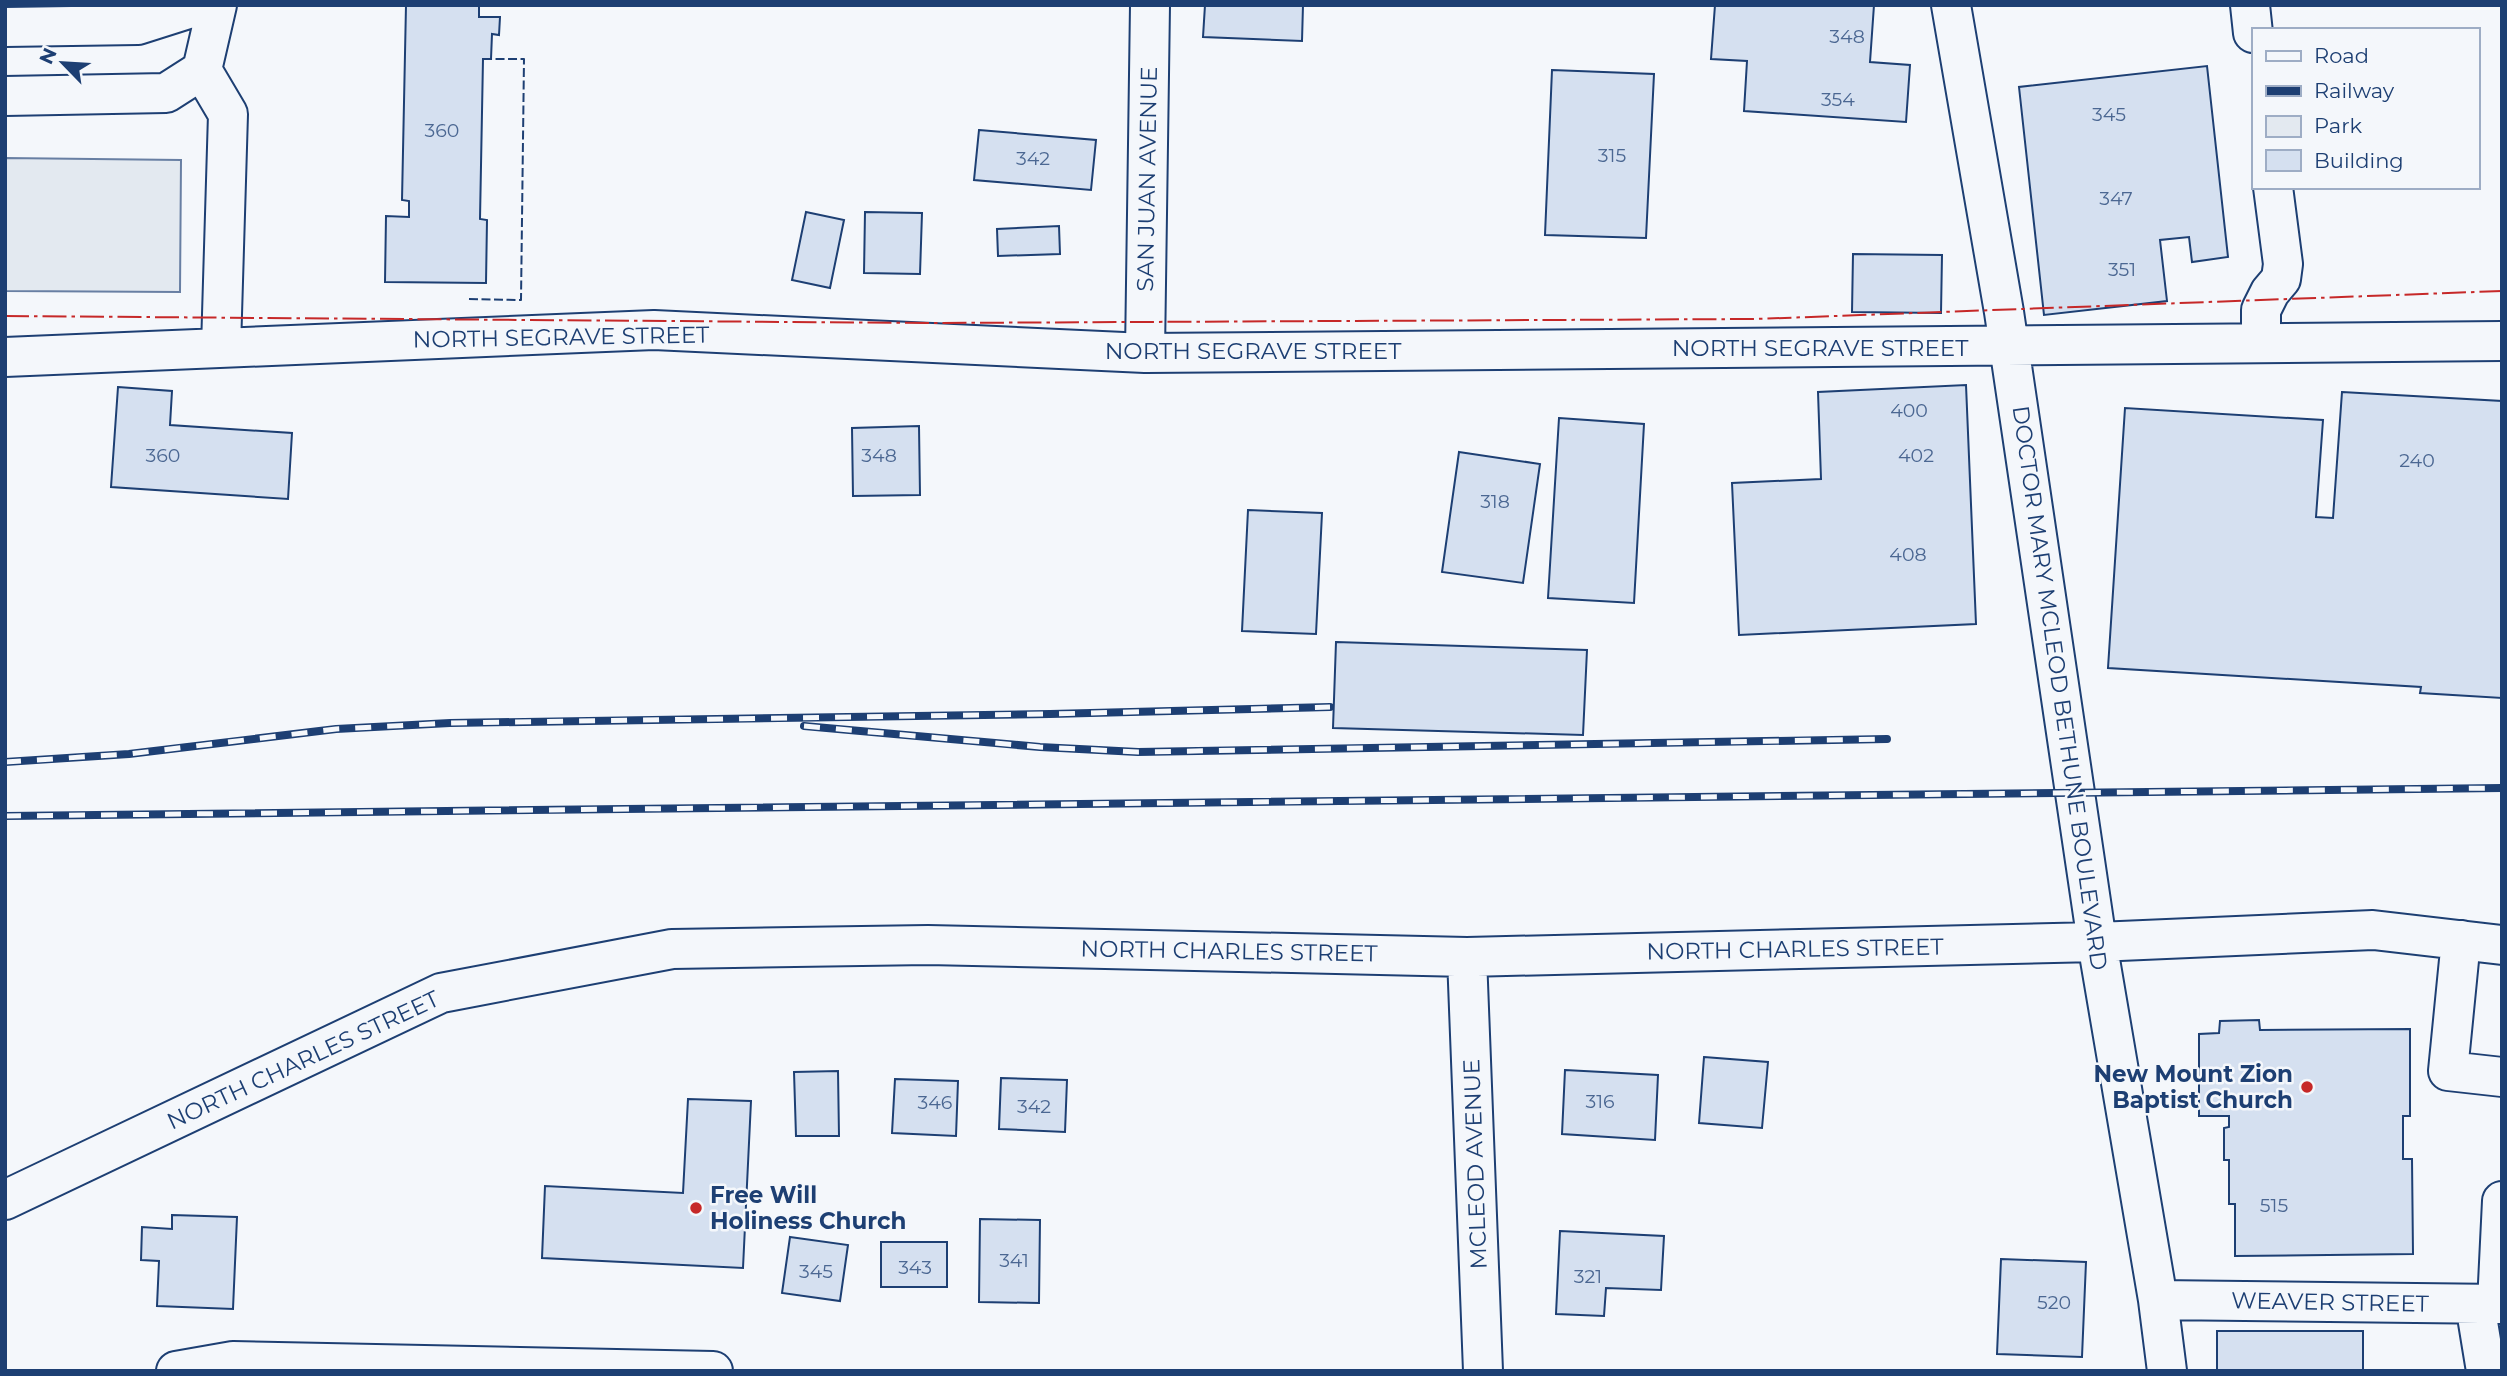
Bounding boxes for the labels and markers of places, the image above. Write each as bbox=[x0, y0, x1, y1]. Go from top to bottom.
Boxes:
place label: New Mount Zion Baptist Church bbox=[2094, 1060, 2293, 1114]
marker: New Mount Zion Baptist Church bbox=[2299, 1079, 2315, 1095]
place label: Free Will Holiness Church bbox=[710, 1181, 906, 1235]
marker: Free Will Holiness Church bbox=[688, 1200, 704, 1216]

